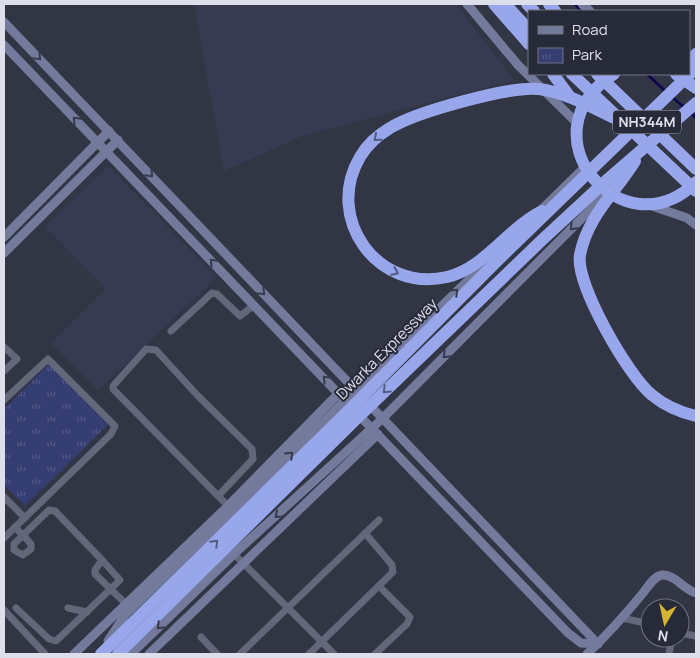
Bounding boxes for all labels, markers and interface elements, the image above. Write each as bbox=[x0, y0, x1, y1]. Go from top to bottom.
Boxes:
legend bbox=[528, 10, 690, 75]
text: Road bbox=[572, 19, 608, 40]
text: Park bbox=[572, 44, 602, 65]
one-way arrow bbox=[32, 51, 41, 60]
road number: NH344M bbox=[613, 110, 681, 134]
one-way arrow bbox=[73, 117, 82, 126]
one-way arrow bbox=[374, 132, 383, 141]
one-way arrow bbox=[144, 169, 153, 178]
one-way arrow bbox=[570, 221, 579, 230]
one-way arrow bbox=[210, 259, 219, 268]
one-way arrow bbox=[390, 266, 399, 277]
one-way arrow bbox=[256, 286, 265, 295]
one-way arrow bbox=[450, 289, 459, 298]
street label: Dwarka Expressway bbox=[331, 293, 442, 404]
one-way arrow bbox=[443, 349, 452, 358]
one-way arrow bbox=[323, 376, 332, 385]
one-way arrow bbox=[382, 384, 391, 393]
one-way arrow bbox=[284, 452, 293, 461]
one-way arrow bbox=[275, 509, 284, 518]
one-way arrow bbox=[209, 540, 218, 549]
north arrow bbox=[640, 598, 690, 648]
one-way arrow bbox=[157, 621, 166, 630]
text: N bbox=[656, 626, 669, 647]

